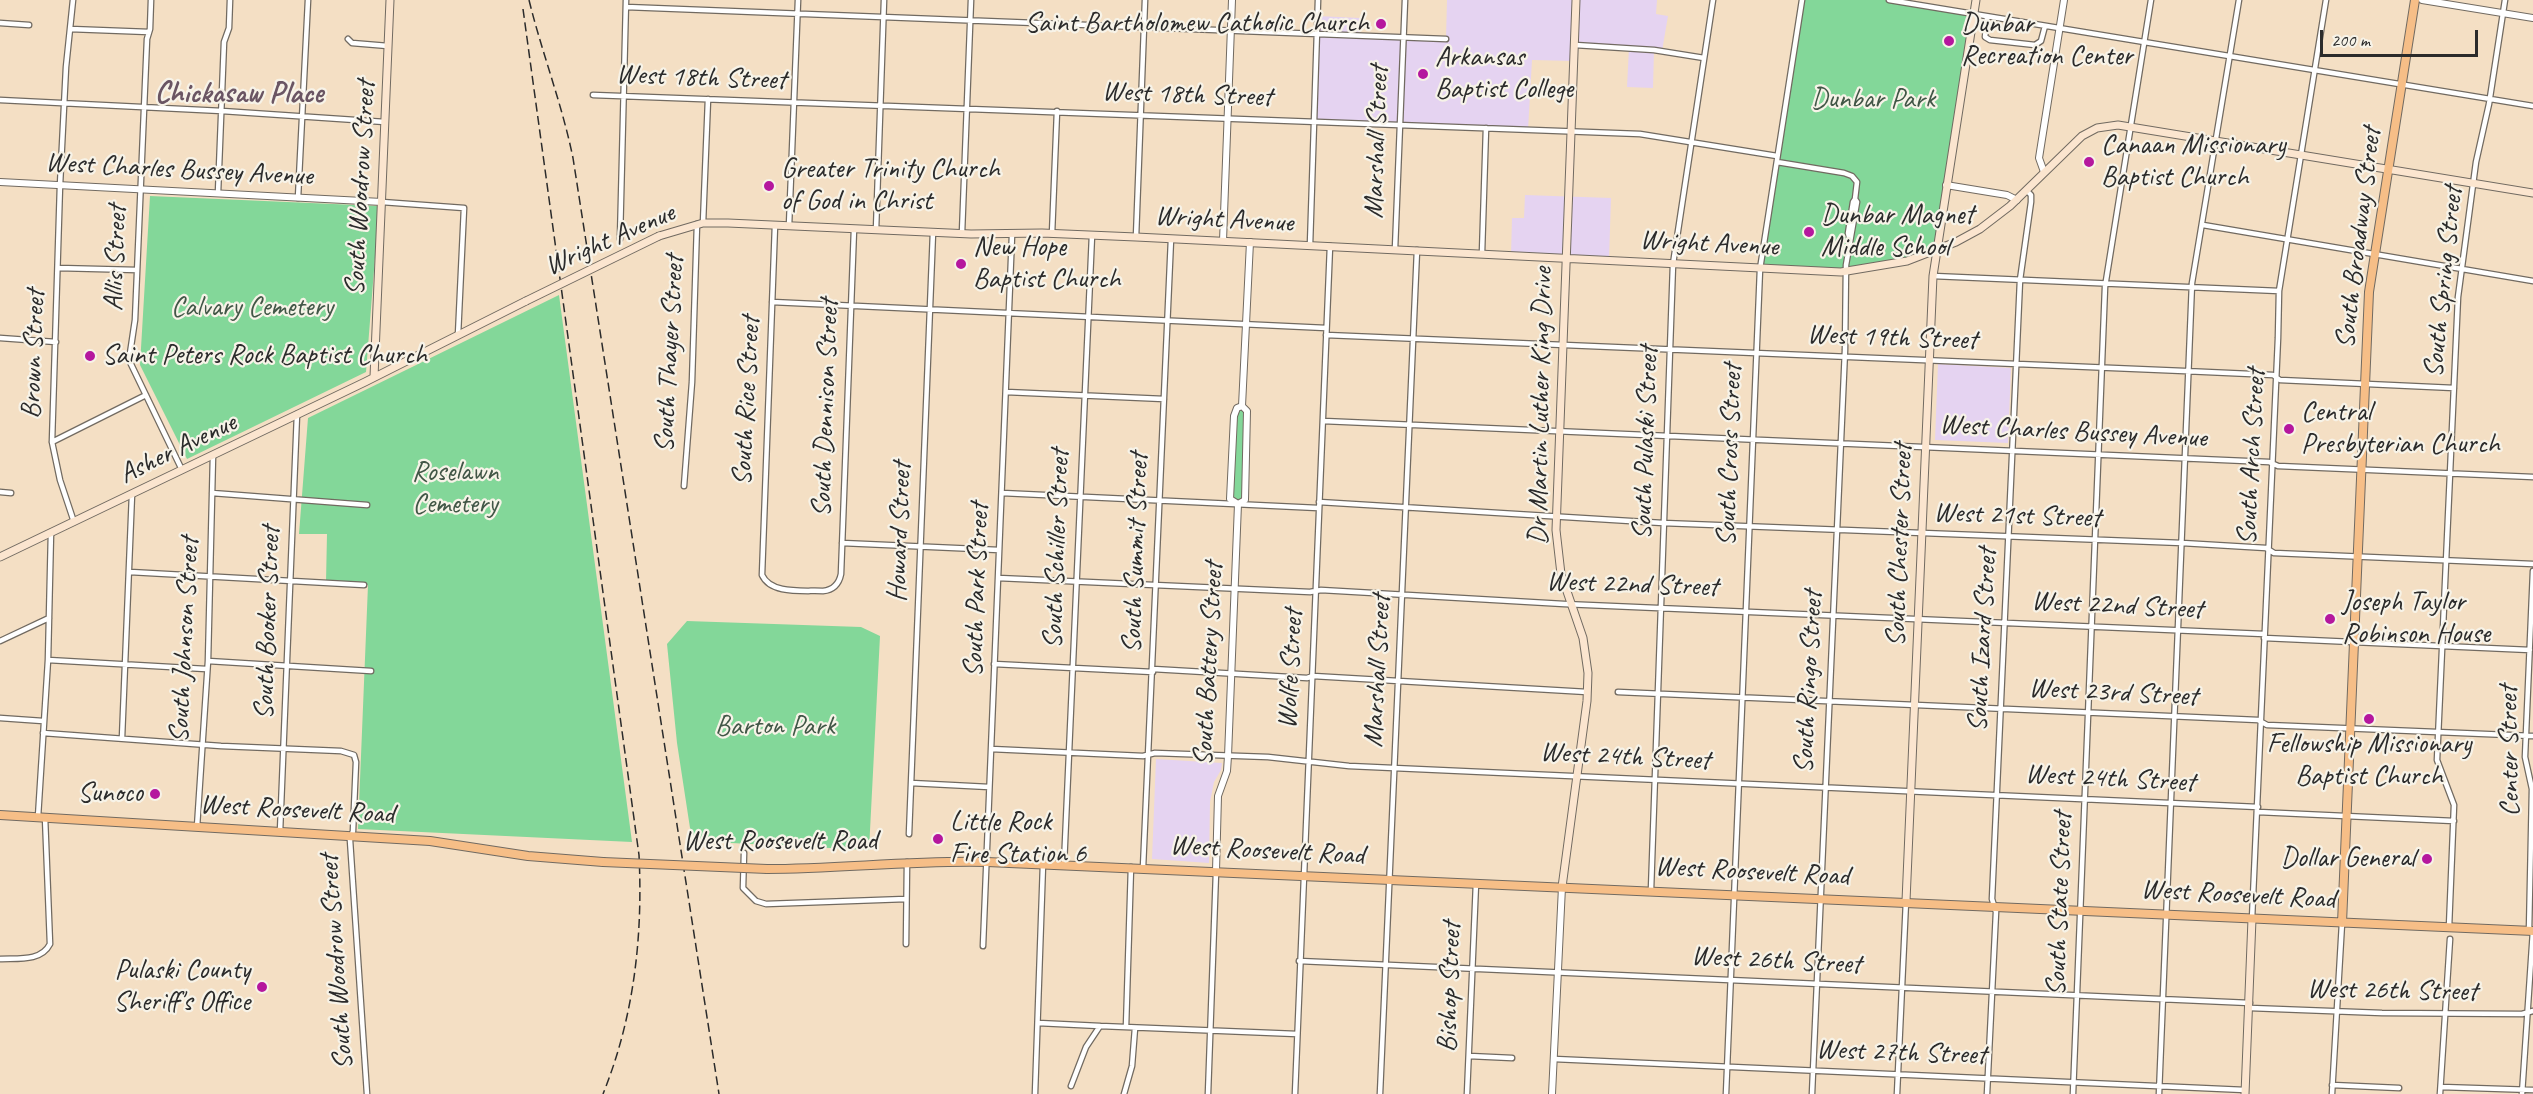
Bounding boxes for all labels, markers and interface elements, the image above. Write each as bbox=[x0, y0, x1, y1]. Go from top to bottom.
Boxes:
place label: Saint Bartholomew Catholic Church bbox=[1025, 7, 1369, 41]
place label: Dunbar Recreation Center bbox=[1961, 8, 2133, 74]
marker: Saint Bartholomew Catholic Church bbox=[1374, 17, 1388, 31]
scale bar bbox=[2323, 18, 2480, 56]
text: 200 m bbox=[2331, 29, 2370, 51]
marker: Dunbar Recreation Center bbox=[1942, 34, 1956, 48]
place label: Arkansas Baptist College bbox=[1435, 41, 1573, 107]
street label: West 18th Street bbox=[615, 58, 787, 98]
street label: Marshall Street bbox=[1358, 65, 1396, 219]
marker: Arkansas Baptist College bbox=[1416, 67, 1430, 81]
street label: West 18th Street bbox=[1101, 75, 1273, 115]
district label: Chickasaw Place bbox=[155, 76, 323, 112]
street label: South Woodrow Street bbox=[339, 80, 383, 296]
park label: Dunbar Park bbox=[1811, 83, 1935, 117]
street label: South Broadway Street bbox=[2329, 126, 2389, 350]
place label: Canaan Missionary Baptist Church bbox=[2101, 129, 2285, 195]
street label: West Charles Bussey Avenue bbox=[45, 146, 313, 194]
place label: Greater Trinity Church of God in Christ bbox=[781, 153, 1000, 219]
marker: Canaan Missionary Baptist Church bbox=[2082, 155, 2096, 169]
marker: Greater Trinity Church of God in Christ bbox=[762, 179, 776, 193]
street label: South Spring Street bbox=[2417, 185, 2471, 379]
street label: Wright Avenue bbox=[540, 196, 680, 284]
place label: Dunbar Magnet Middle School bbox=[1821, 199, 1974, 265]
street label: Wright Avenue bbox=[1154, 200, 1294, 240]
street label: Allis Street bbox=[97, 204, 135, 312]
street label: Wright Avenue bbox=[1639, 224, 1779, 264]
marker: Dunbar Magnet Middle School bbox=[1802, 225, 1816, 239]
place label: New Hope Baptist Church bbox=[973, 231, 1121, 297]
street label: South Thayer Street bbox=[648, 255, 692, 453]
marker: New Hope Baptist Church bbox=[954, 257, 968, 271]
street label: Dr Martin Luther King Drive bbox=[1522, 267, 1560, 545]
street label: Brown Street bbox=[15, 289, 53, 419]
park label: Calvary Cemetery bbox=[171, 291, 333, 325]
street label: South Dennison Street bbox=[805, 298, 847, 518]
street label: South Rice Street bbox=[726, 316, 768, 486]
street label: West 19th Street bbox=[1806, 318, 1978, 358]
place label: Saint Peters Rock Baptist Church bbox=[102, 339, 427, 373]
street label: South Pulaski Street bbox=[1626, 346, 1666, 540]
marker: Saint Peters Rock Baptist Church bbox=[83, 349, 97, 363]
street label: South Cross Street bbox=[1710, 363, 1750, 547]
street label: South Arch Street bbox=[2231, 368, 2273, 546]
place label: Central Presbyterian Church bbox=[2301, 396, 2500, 462]
street label: Asher Avenue bbox=[114, 406, 242, 492]
street label: West Charles Bussey Avenue bbox=[1939, 408, 2207, 456]
marker: Central Presbyterian Church bbox=[2282, 422, 2296, 436]
street label: South Chester Street bbox=[1880, 443, 1920, 647]
street label: South Schiller Street bbox=[1037, 449, 1077, 649]
street label: South Summit Street bbox=[1116, 452, 1156, 654]
park label: Roselawn Cemetery bbox=[412, 456, 498, 522]
street label: Howard Street bbox=[881, 461, 919, 603]
street label: West 21st Street bbox=[1933, 496, 2101, 536]
street label: South Park Street bbox=[957, 502, 997, 678]
street label: South Booker Street bbox=[248, 526, 288, 720]
street label: South Johnson Street bbox=[163, 536, 207, 744]
street label: South Izard Street bbox=[1961, 547, 2005, 733]
street label: South Battery Street bbox=[1187, 561, 1231, 767]
street label: West 22nd Street bbox=[1546, 565, 1718, 605]
street label: West 22nd Street bbox=[2030, 585, 2204, 627]
place label: Joseph Taylor Robinson House bbox=[2342, 586, 2490, 652]
street label: South Ringo Street bbox=[1787, 590, 1831, 774]
street label: Marshall Street bbox=[1357, 594, 1399, 748]
street label: Wolfe Street bbox=[1271, 608, 1311, 730]
marker: Joseph Taylor Robinson House bbox=[2323, 612, 2337, 626]
street label: West 23rd Street bbox=[2028, 672, 2198, 714]
street label: Center Street bbox=[2492, 685, 2528, 817]
park label: Barton Park bbox=[715, 710, 835, 744]
marker: Fellowship Missionary Baptist Church bbox=[2362, 712, 2376, 726]
place label: Fellowship Missionary Baptist Church bbox=[2267, 728, 2471, 794]
street label: West 24th Street bbox=[1539, 736, 1711, 778]
street label: West 24th Street bbox=[2024, 758, 2196, 800]
place label: Sunoco bbox=[77, 777, 143, 811]
marker: Sunoco bbox=[148, 787, 162, 801]
street label: West Roosevelt Road bbox=[199, 788, 395, 832]
place label: Little Rock Fire Station 6 bbox=[950, 806, 1086, 872]
street label: South State Street bbox=[2040, 811, 2080, 997]
street label: West Roosevelt Road bbox=[683, 825, 877, 859]
street label: West Roosevelt Road bbox=[1169, 829, 1365, 873]
marker: Little Rock Fire Station 6 bbox=[931, 832, 945, 846]
place label: Dollar General bbox=[2280, 842, 2415, 876]
street label: West Roosevelt Road bbox=[1654, 850, 1850, 894]
marker: Dollar General bbox=[2420, 852, 2434, 866]
street label: South Woodrow Street bbox=[313, 853, 361, 1071]
street label: West Roosevelt Road bbox=[2140, 873, 2336, 917]
street label: Bishop Street bbox=[1431, 921, 1469, 1053]
street label: West 26th Street bbox=[1690, 940, 1862, 982]
place label: Pulaski County Sheriff's Office bbox=[114, 954, 250, 1020]
street label: West 26th Street bbox=[2307, 973, 2477, 1009]
marker: Pulaski County Sheriff's Office bbox=[255, 980, 269, 994]
street label: West 27th Street bbox=[1815, 1033, 1987, 1073]

